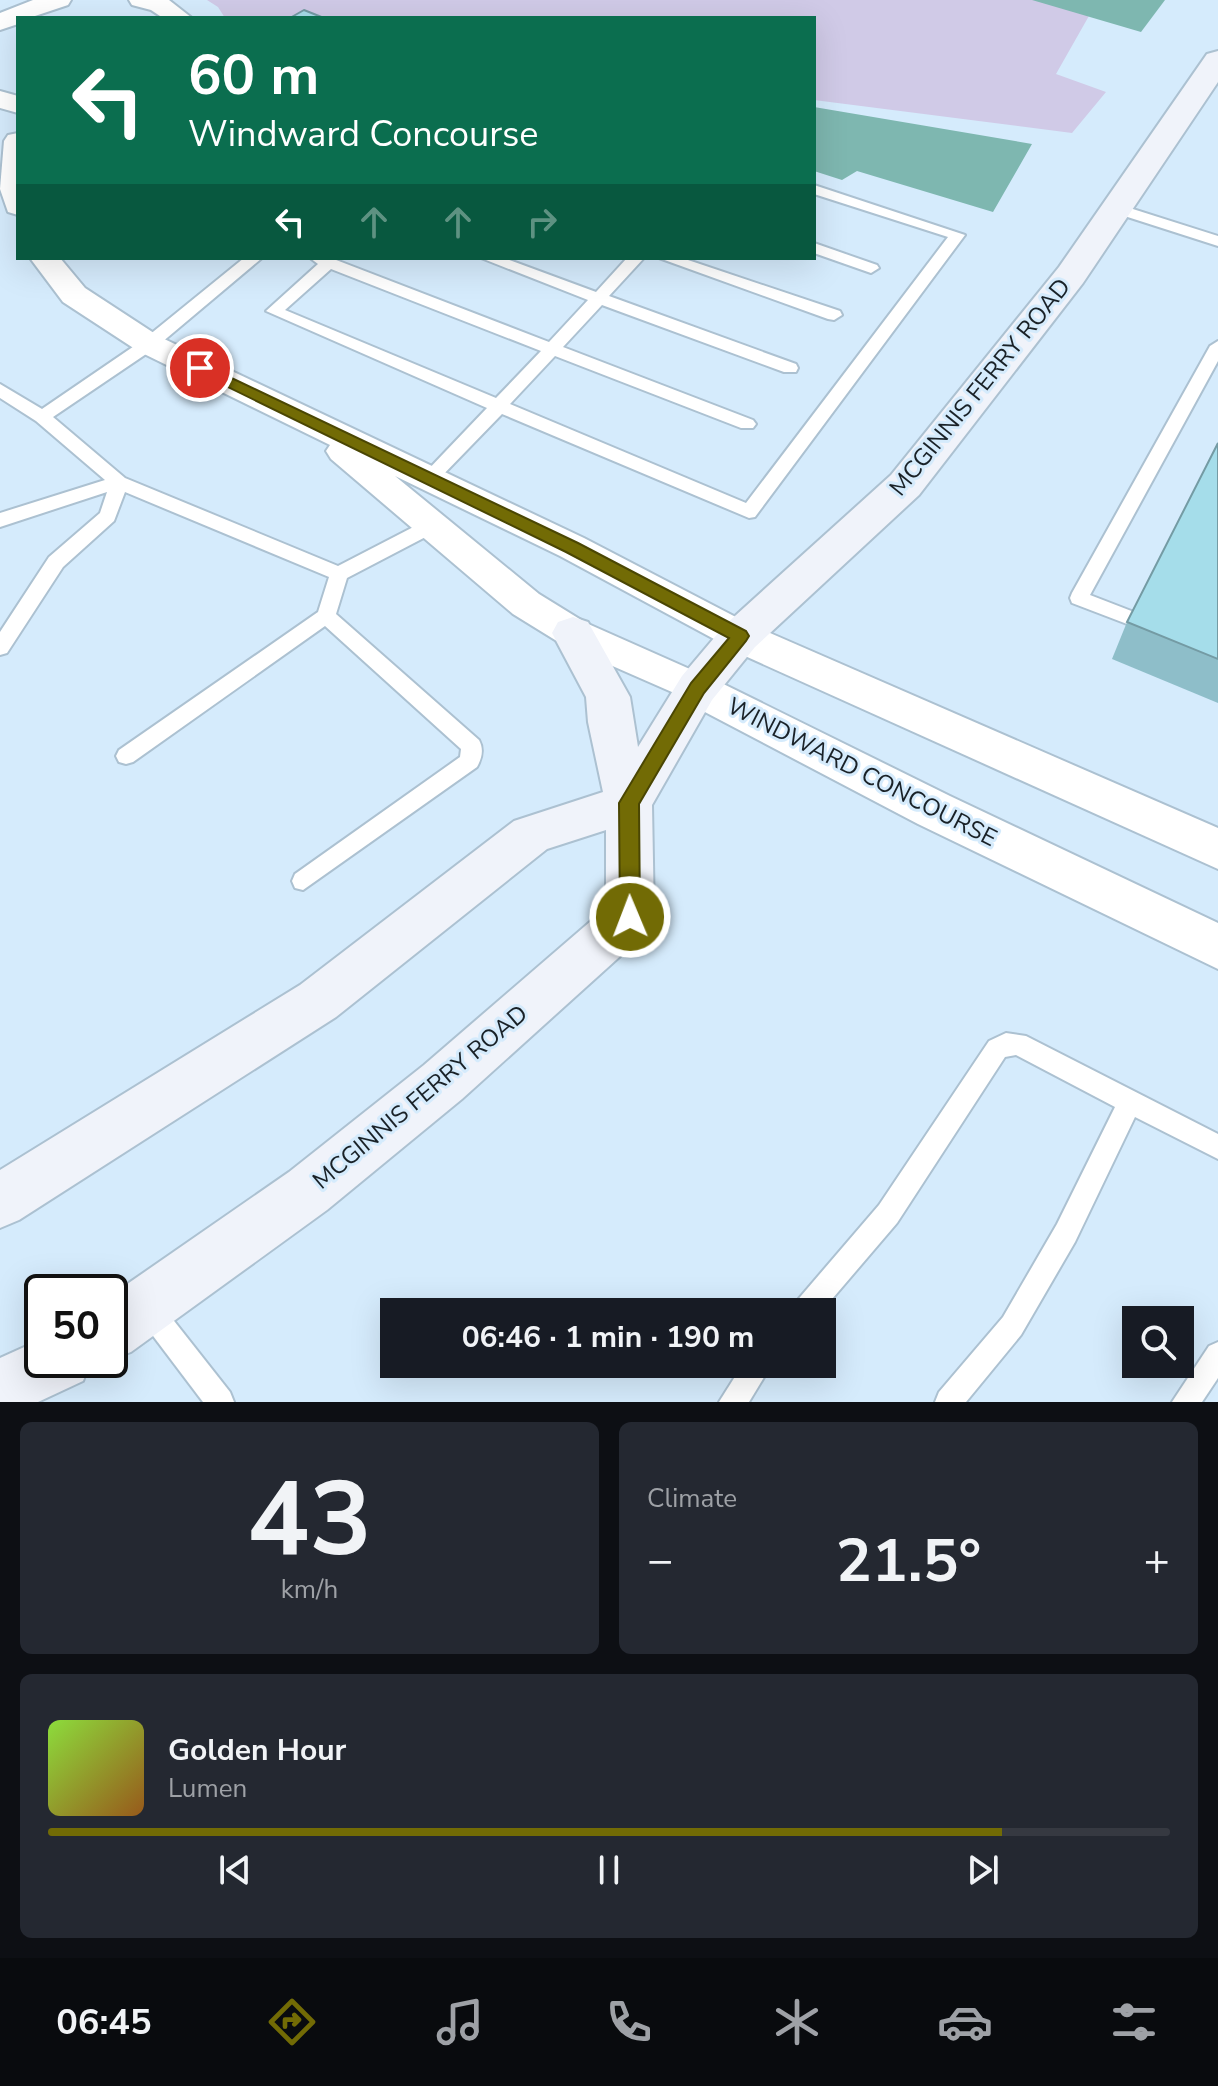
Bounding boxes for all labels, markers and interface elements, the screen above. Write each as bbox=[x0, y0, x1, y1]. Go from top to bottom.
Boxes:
text: 60 m bbox=[188, 37, 319, 114]
icon: left bbox=[56, 48, 160, 152]
text: Windward Concourse bbox=[188, 110, 538, 159]
icon: left bbox=[268, 200, 312, 244]
icon: ahead bbox=[352, 200, 396, 244]
icon: ahead bbox=[436, 200, 480, 244]
icon: right bbox=[520, 200, 564, 244]
street label: MCGINNIS FERRY ROAD bbox=[882, 272, 1078, 502]
pin bbox=[166, 334, 234, 402]
icon: arrive bbox=[178, 346, 222, 390]
street label: WINDWARD CONCOURSE bbox=[722, 690, 1002, 854]
position arrow bbox=[588, 875, 672, 959]
street label: MCGINNIS FERRY ROAD bbox=[306, 998, 534, 1196]
speed limit sign: 50 bbox=[24, 1274, 128, 1378]
map controls bbox=[1122, 1306, 1194, 1378]
button: search bbox=[1122, 1306, 1194, 1378]
text: 06:46 · 1 min · 190 m bbox=[462, 1317, 754, 1358]
text: 43 bbox=[247, 1449, 372, 1591]
text: Climate bbox=[647, 1481, 737, 1516]
text: 21.5° bbox=[836, 1520, 981, 1602]
text: − bbox=[647, 1531, 673, 1591]
text: + bbox=[1144, 1531, 1170, 1591]
text: km/h bbox=[281, 1572, 338, 1607]
text: Golden Hour bbox=[168, 1730, 346, 1771]
text: Lumen bbox=[168, 1771, 247, 1806]
icon: previous bbox=[213, 1848, 257, 1892]
icon: pause bbox=[587, 1848, 631, 1892]
icon: next bbox=[961, 1848, 1005, 1892]
icon: directions bbox=[264, 1994, 320, 2050]
icon: music bbox=[432, 1994, 488, 2050]
icon: phone bbox=[601, 1994, 657, 2050]
icon: climate bbox=[769, 1994, 825, 2050]
icon: car bbox=[937, 1994, 993, 2050]
icon: filters bbox=[1106, 1994, 1162, 2050]
text: 06:45 bbox=[56, 1998, 152, 2047]

